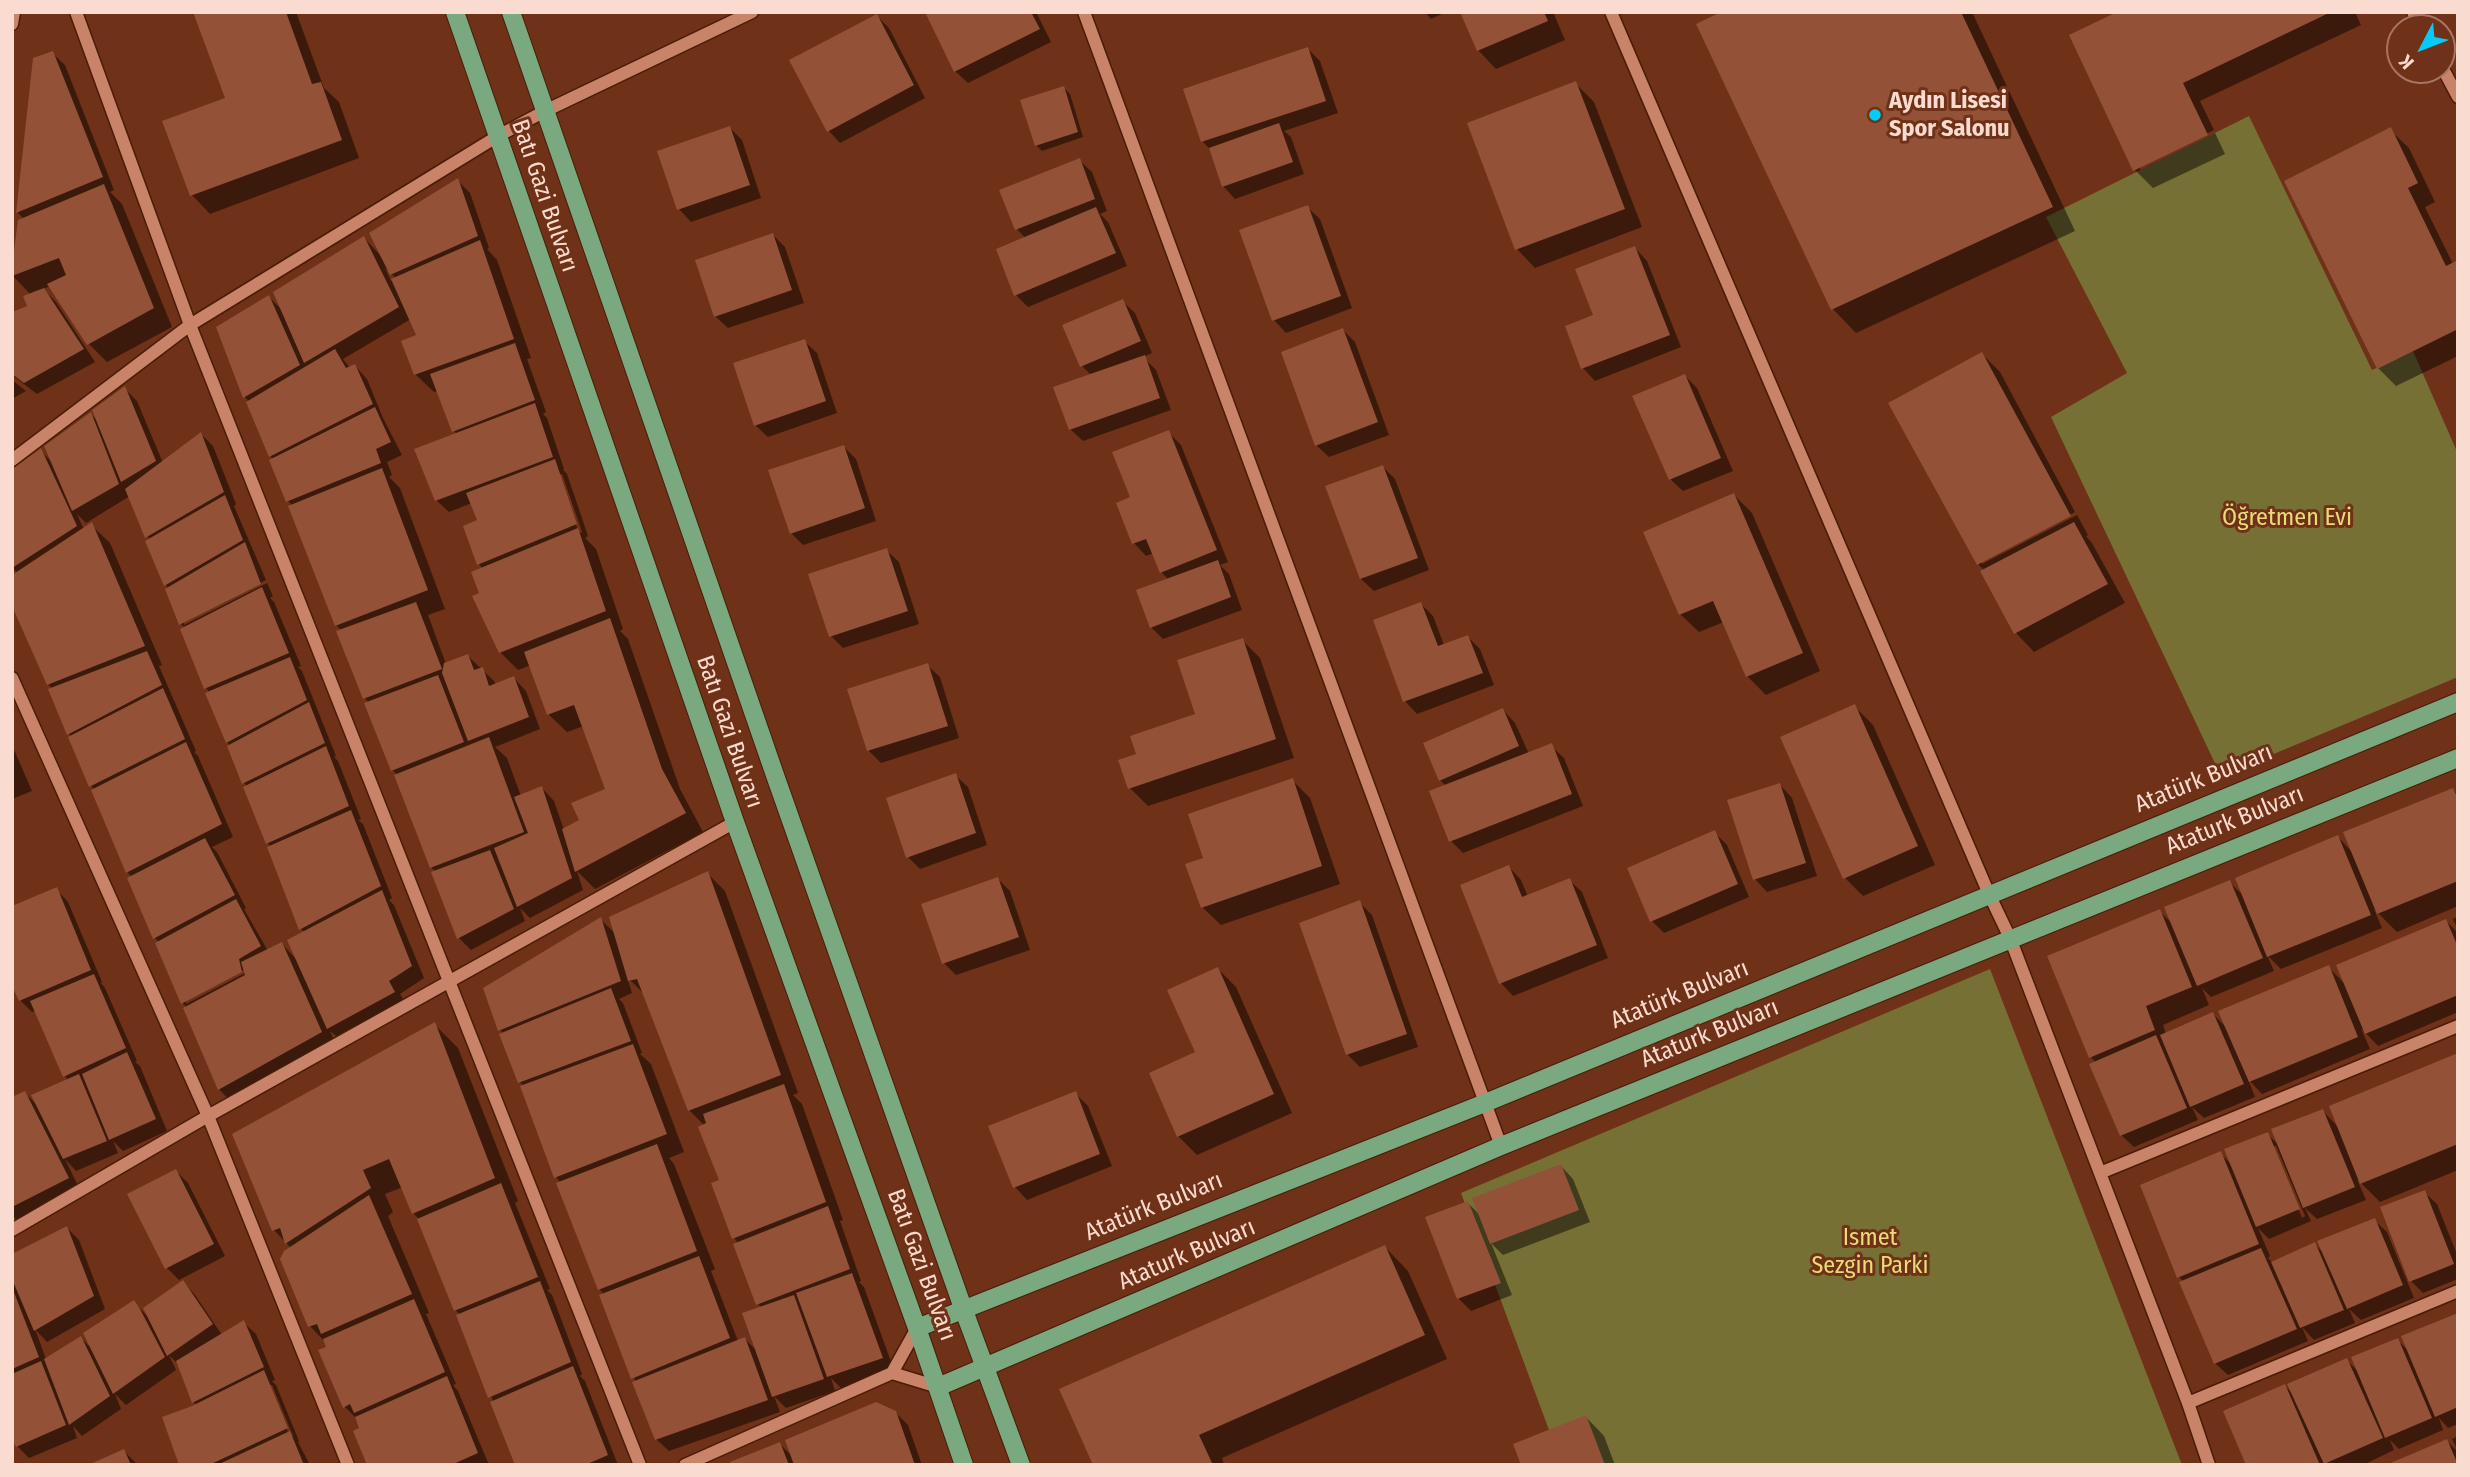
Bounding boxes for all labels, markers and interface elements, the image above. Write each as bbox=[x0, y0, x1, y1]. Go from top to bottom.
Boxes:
north arrow bbox=[2386, 14, 2456, 84]
text: K bbox=[2394, 50, 2419, 74]
place label: Aydın Lisesi Spor Salonu bbox=[1889, 87, 2010, 143]
marker: Aydın Lisesi Spor Salonu bbox=[1867, 107, 1883, 123]
street label: Batı Gazi Bulvarı bbox=[504, 116, 584, 276]
park label: Öğretmen Evi bbox=[2222, 504, 2352, 532]
street label: Batı Gazi Bulvarı bbox=[689, 652, 769, 812]
street label: Atatürk Bulvarı bbox=[2131, 738, 2277, 820]
street label: Ataturk Bulvarı bbox=[2162, 780, 2308, 862]
street label: Atatürk Bulvarı bbox=[1607, 954, 1753, 1036]
street label: Ataturk Bulvarı bbox=[1637, 993, 1783, 1075]
street label: Atatürk Bulvarı bbox=[1081, 1166, 1227, 1248]
street label: Batı Gazi Bulvarı bbox=[880, 1185, 962, 1345]
street label: Ataturk Bulvarı bbox=[1114, 1213, 1260, 1297]
park label: Ismet Sezgin Parki bbox=[1811, 1224, 1929, 1280]

